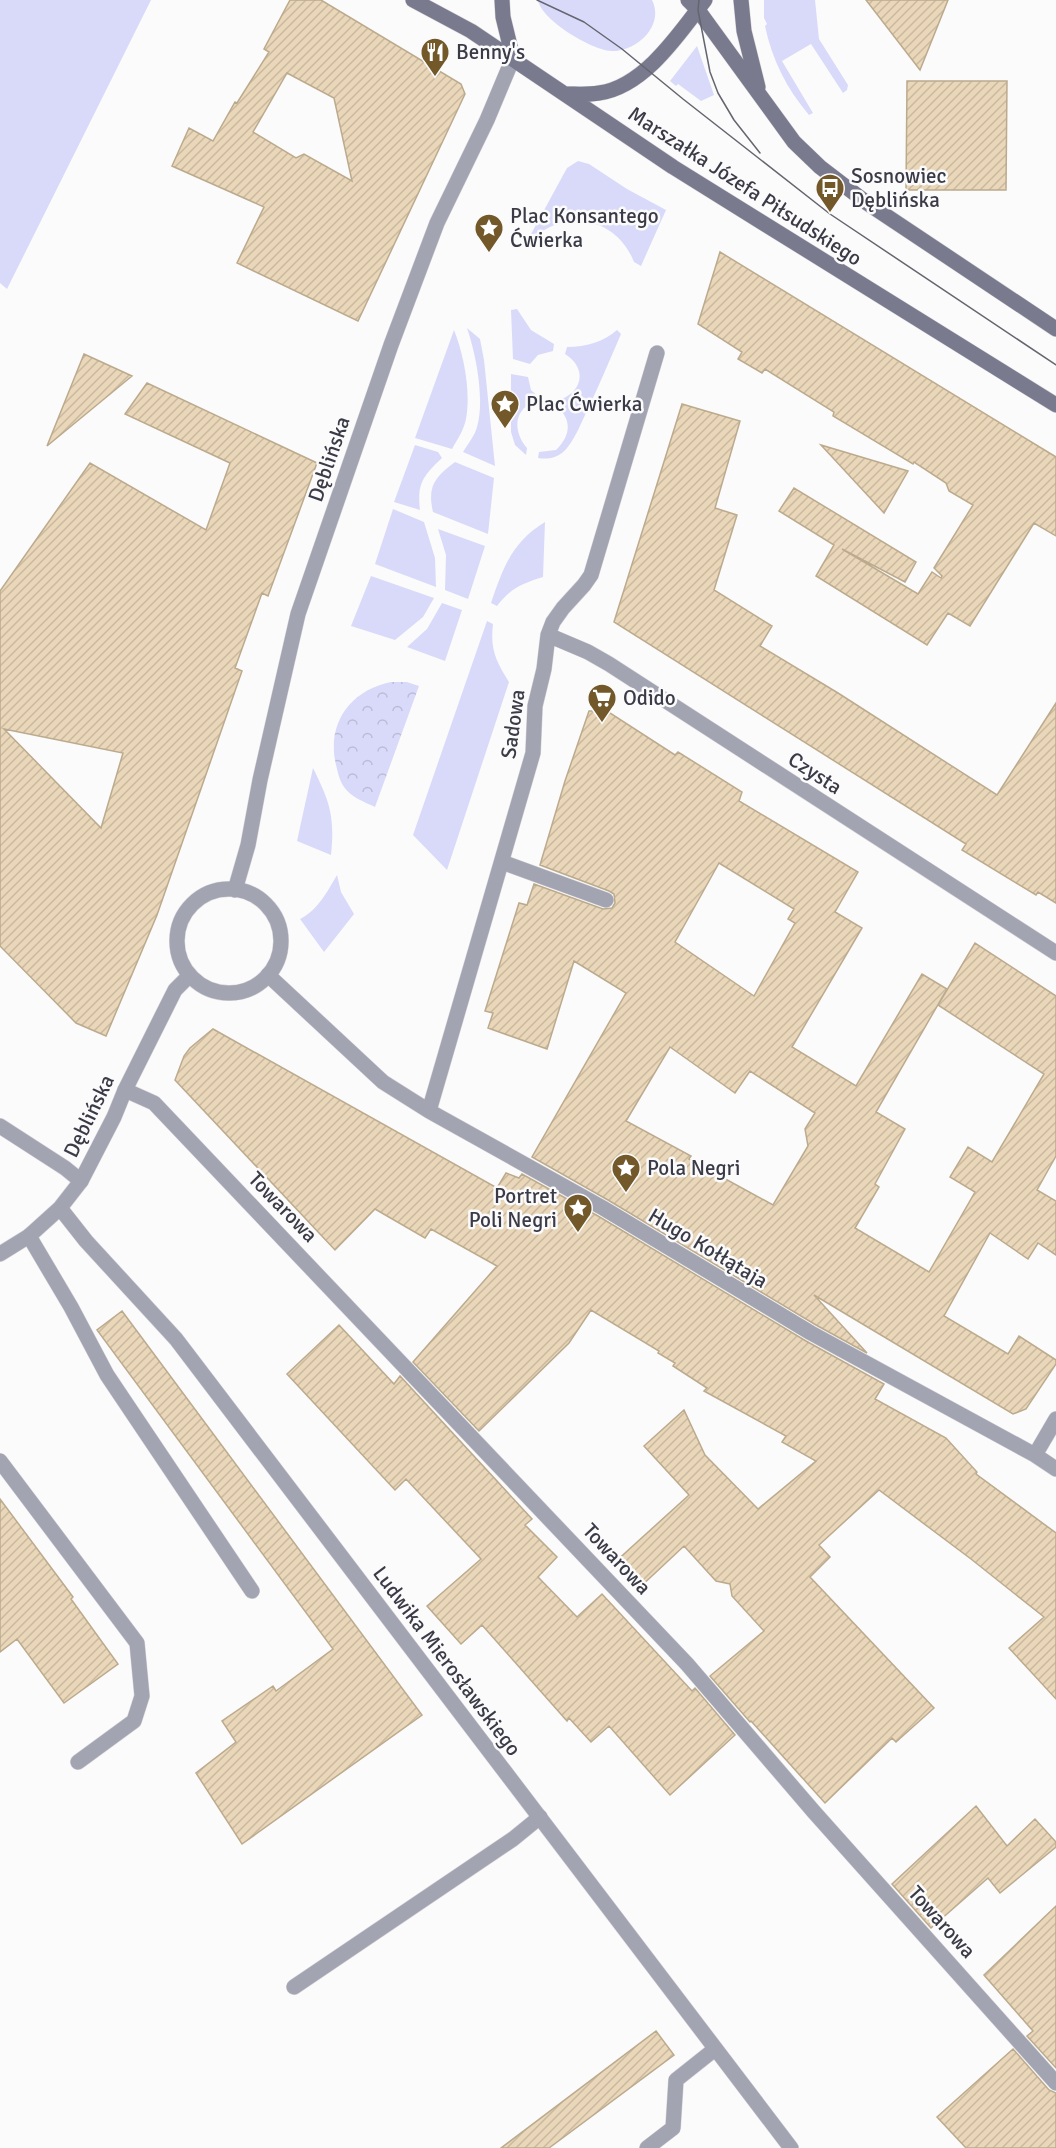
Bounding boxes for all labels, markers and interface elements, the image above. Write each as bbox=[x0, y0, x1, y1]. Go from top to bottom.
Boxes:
restaurant icon: Benny's bbox=[419, 36, 451, 78]
place label: Benny's bbox=[456, 39, 525, 65]
street label: Marszałka Józefa Piłsudskiego bbox=[623, 101, 867, 271]
place label: Sosnowiec Dęblińska bbox=[851, 163, 947, 213]
bus stop icon: Sosnowiec Dęblińska bbox=[814, 172, 846, 214]
place label: Plac Konsantego Ćwierka bbox=[510, 203, 659, 253]
place icon: Plac Konsantego Ćwierka bbox=[473, 212, 505, 254]
place icon: Plac Ćwierka bbox=[489, 388, 521, 430]
place label: Plac Ćwierka bbox=[526, 391, 642, 417]
street label: Dęblińska bbox=[302, 413, 356, 505]
supermarket icon: Odido bbox=[586, 682, 618, 724]
place label: Odido bbox=[623, 685, 676, 711]
street label: Sadowa bbox=[495, 688, 531, 760]
street label: Czysta bbox=[783, 746, 847, 800]
street label: Dęblińska bbox=[58, 1070, 120, 1162]
place icon: Pola Negri bbox=[610, 1152, 642, 1194]
place label: Pola Negri bbox=[647, 1155, 740, 1181]
street label: Towarowa bbox=[243, 1166, 323, 1248]
place label: Portret Poli Negri bbox=[469, 1183, 557, 1233]
place icon: Portret Poli Negri bbox=[562, 1192, 594, 1234]
street label: Hugo Kołłątaja bbox=[644, 1202, 772, 1294]
street label: Towarowa bbox=[577, 1518, 657, 1600]
street label: Ludwika Mierosławskiego bbox=[367, 1561, 527, 1761]
street label: Towarowa bbox=[903, 1880, 981, 1964]

